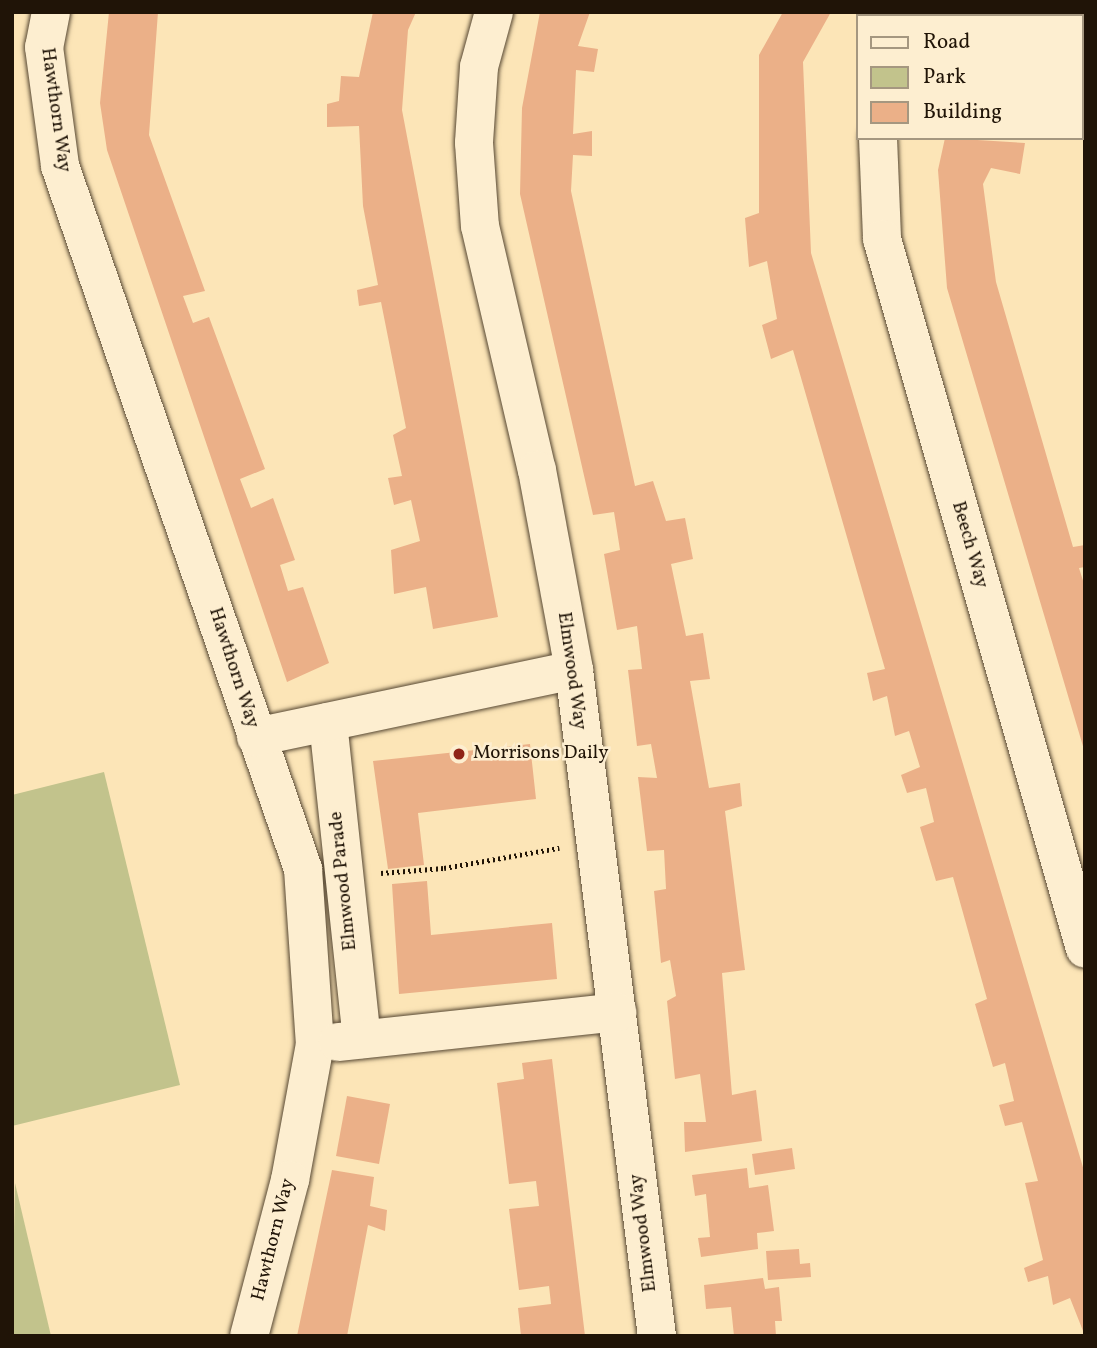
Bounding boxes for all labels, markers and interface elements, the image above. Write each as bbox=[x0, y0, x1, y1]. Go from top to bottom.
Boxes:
legend bbox=[856, 14, 1083, 140]
text: Road bbox=[923, 28, 970, 57]
street label: Hawthorn Way bbox=[35, 46, 75, 174]
text: Park bbox=[923, 63, 966, 92]
text: Building bbox=[923, 98, 1002, 127]
street label: Beech Way bbox=[946, 499, 992, 591]
street label: Hawthorn Way bbox=[203, 605, 263, 731]
street label: Elmwood Way bbox=[551, 610, 591, 732]
place label: Morrisons Daily bbox=[473, 743, 609, 765]
marker: Morrisons Daily bbox=[451, 746, 467, 762]
street label: Elmwood Parade bbox=[325, 810, 363, 952]
street label: Elmwood Way bbox=[625, 1172, 663, 1294]
street label: Hawthorn Way bbox=[248, 1176, 300, 1304]

